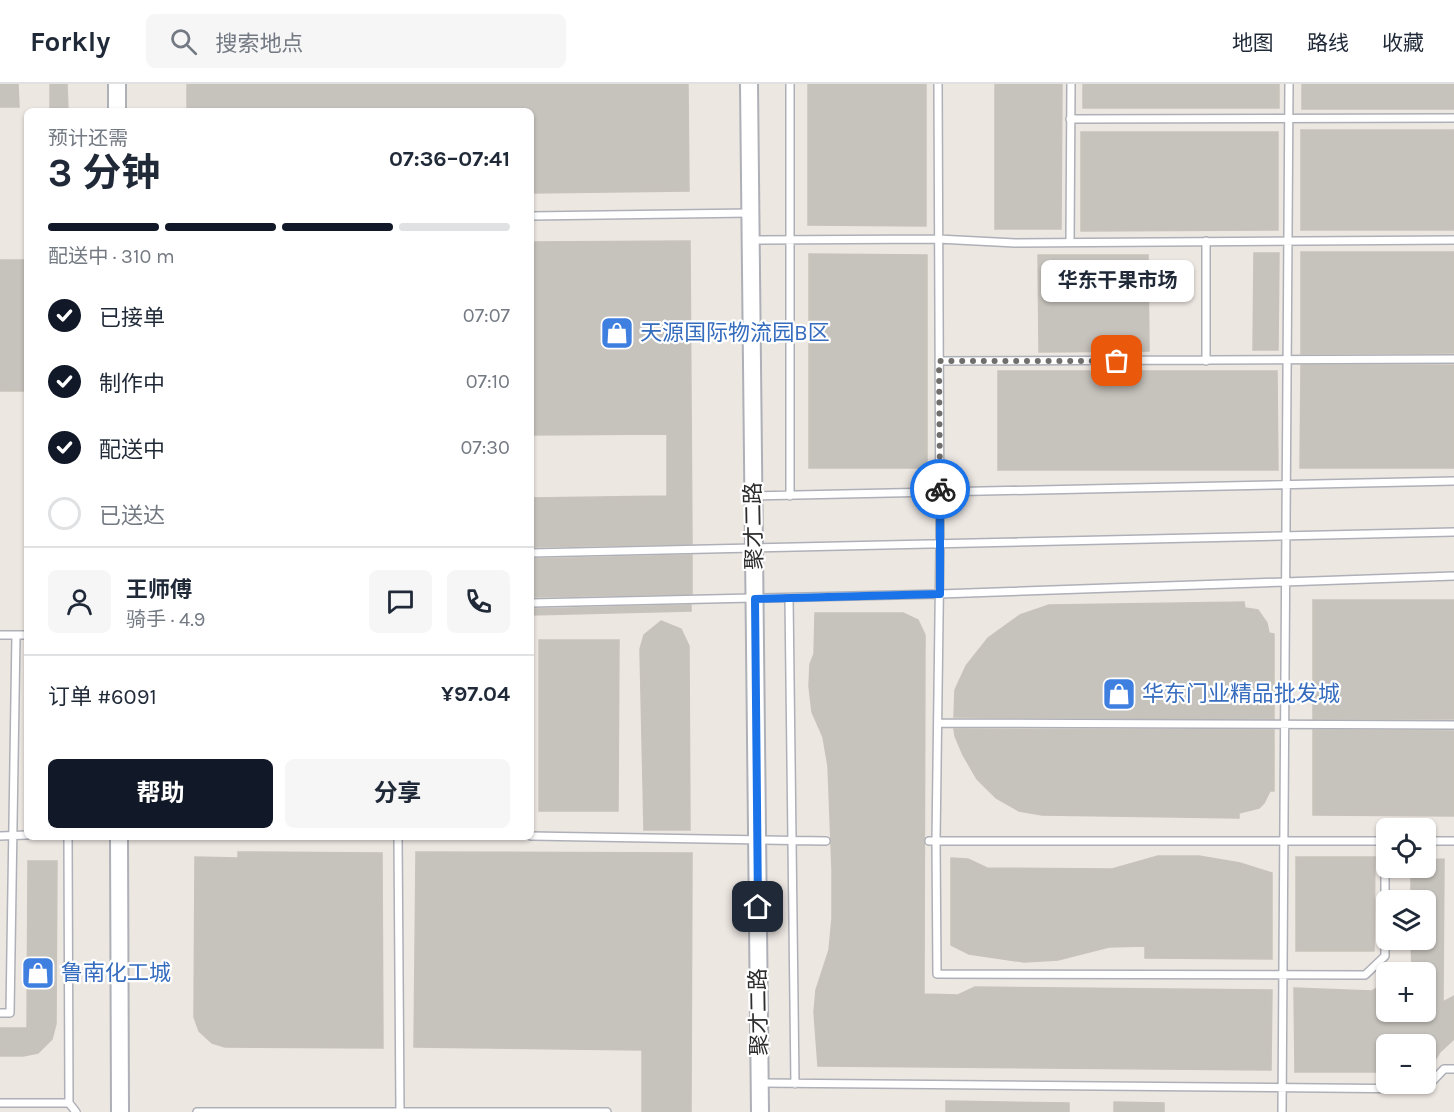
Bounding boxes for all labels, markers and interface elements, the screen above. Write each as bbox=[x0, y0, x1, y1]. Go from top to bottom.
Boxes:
search box bbox=[146, 14, 566, 68]
text: Forkly bbox=[30, 25, 110, 58]
icon: search bbox=[167, 25, 200, 58]
text: 搜索地点 bbox=[215, 31, 303, 57]
text: 地图 bbox=[1232, 31, 1274, 55]
text: 路线 bbox=[1307, 31, 1349, 55]
text: 收藏 bbox=[1382, 31, 1424, 55]
text: 预计还需 bbox=[48, 127, 128, 150]
text: 07:36–07:41 bbox=[389, 146, 510, 172]
text: 3 分钟 bbox=[48, 150, 160, 196]
text: 配送中 · 310 m bbox=[48, 245, 175, 268]
callout: 华东干果市场 bbox=[1040, 259, 1194, 301]
text: 华东干果市场 bbox=[1058, 269, 1178, 292]
icon: check bbox=[48, 299, 81, 332]
text: 07:07 bbox=[463, 304, 510, 327]
text: 已接单 bbox=[99, 305, 165, 331]
shop icon: 天源国际物流园B区 bbox=[599, 315, 635, 351]
place label: 天源国际物流园B区 bbox=[640, 320, 830, 346]
pin bbox=[1091, 335, 1142, 386]
icon: bag bbox=[1100, 344, 1133, 377]
icon: check bbox=[48, 365, 81, 398]
text: 07:10 bbox=[466, 370, 510, 393]
text: 制作中 bbox=[99, 371, 165, 397]
icon: check bbox=[48, 431, 81, 464]
text: 07:30 bbox=[460, 436, 510, 459]
text: 配送中 bbox=[99, 437, 165, 463]
courier bbox=[910, 459, 970, 519]
icon: bike bbox=[924, 473, 957, 506]
street label: 聚才二路 bbox=[740, 482, 768, 570]
text: 已送达 bbox=[99, 503, 165, 529]
button: person bbox=[48, 570, 111, 633]
button: chat bbox=[369, 570, 432, 633]
button: phone bbox=[447, 570, 510, 633]
text: 王师傅 bbox=[126, 577, 192, 603]
text: 骑手 · 4.9 bbox=[126, 608, 205, 631]
shop icon: 华东门业精品批发城 bbox=[1101, 676, 1137, 712]
text: ¥97.04 bbox=[441, 681, 510, 707]
place label: 华东门业精品批发城 bbox=[1142, 681, 1340, 707]
text: 订单 #6091 bbox=[48, 684, 157, 710]
button: 帮助 bbox=[48, 759, 273, 828]
button: 分享 bbox=[285, 759, 510, 828]
map controls bbox=[1376, 818, 1436, 1094]
button: locate bbox=[1376, 818, 1436, 878]
pin bbox=[732, 881, 783, 932]
icon: home bbox=[741, 890, 774, 923]
button: layers bbox=[1376, 890, 1436, 950]
shop icon: 鲁南化工城 bbox=[20, 955, 56, 991]
place label: 鲁南化工城 bbox=[61, 960, 171, 986]
button: + bbox=[1376, 962, 1436, 1022]
street label: 聚才二路 bbox=[745, 968, 773, 1056]
button: − bbox=[1376, 1034, 1436, 1094]

